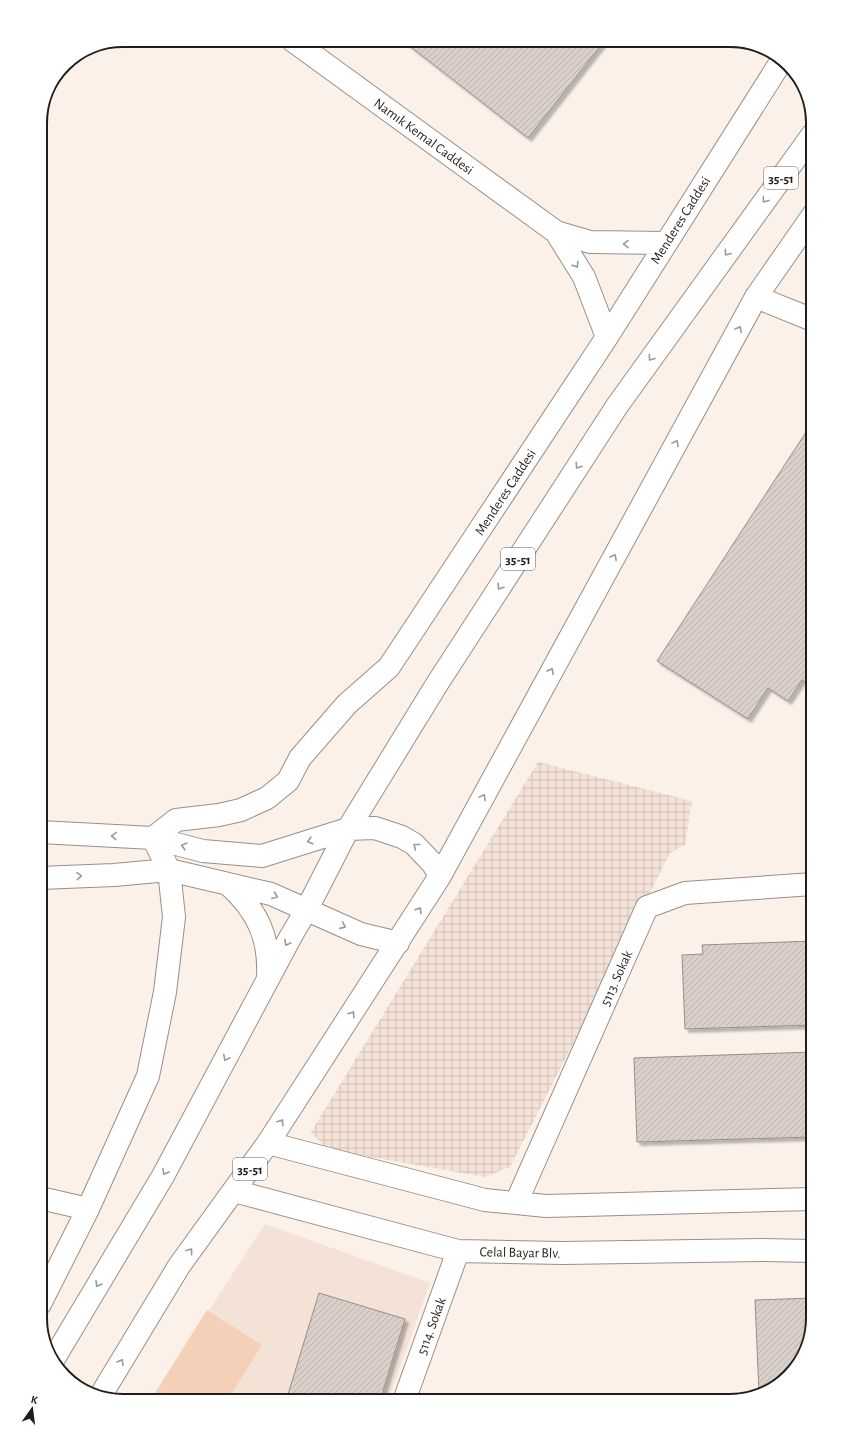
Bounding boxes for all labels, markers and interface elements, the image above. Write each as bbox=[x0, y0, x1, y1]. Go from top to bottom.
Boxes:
street label: Namık Kemal Caddesi bbox=[371, 96, 476, 178]
road number: 35-51 bbox=[764, 167, 798, 189]
street label: Menderes Caddesi bbox=[648, 174, 713, 267]
one-way arrow bbox=[763, 195, 770, 202]
one-way arrow bbox=[623, 239, 629, 248]
one-way arrow bbox=[725, 248, 732, 255]
one-way arrow bbox=[572, 261, 579, 268]
one-way arrow bbox=[734, 326, 741, 333]
one-way arrow bbox=[649, 354, 656, 361]
one-way arrow bbox=[672, 440, 679, 447]
street label: Menderes Caddesi bbox=[473, 447, 539, 538]
one-way arrow bbox=[575, 462, 583, 469]
road number: 35-51 bbox=[501, 548, 535, 570]
one-way arrow bbox=[609, 554, 616, 561]
one-way arrow bbox=[497, 583, 504, 590]
one-way arrow bbox=[547, 668, 554, 675]
one-way arrow bbox=[478, 793, 486, 801]
one-way arrow bbox=[111, 831, 117, 840]
one-way arrow bbox=[307, 836, 314, 845]
one-way arrow bbox=[180, 842, 187, 851]
one-way arrow bbox=[413, 844, 420, 851]
one-way arrow bbox=[76, 872, 82, 880]
one-way arrow bbox=[271, 891, 278, 899]
one-way arrow bbox=[414, 907, 422, 914]
one-way arrow bbox=[339, 921, 346, 929]
one-way arrow bbox=[285, 939, 292, 946]
street label: 5113. Sokak bbox=[599, 948, 636, 1008]
one-way arrow bbox=[347, 1011, 354, 1018]
one-way arrow bbox=[223, 1053, 231, 1061]
one-way arrow bbox=[276, 1120, 283, 1127]
road number: 35-51 bbox=[233, 1158, 267, 1180]
one-way arrow bbox=[162, 1168, 169, 1175]
street label: Celal Bayar Blv. bbox=[479, 1245, 561, 1261]
one-way arrow bbox=[185, 1249, 192, 1256]
one-way arrow bbox=[96, 1280, 103, 1287]
street label: 5114. Sokak bbox=[415, 1295, 449, 1357]
one-way arrow bbox=[117, 1359, 124, 1366]
north arrow bbox=[12, 1389, 52, 1429]
text: K bbox=[30, 1394, 39, 1406]

